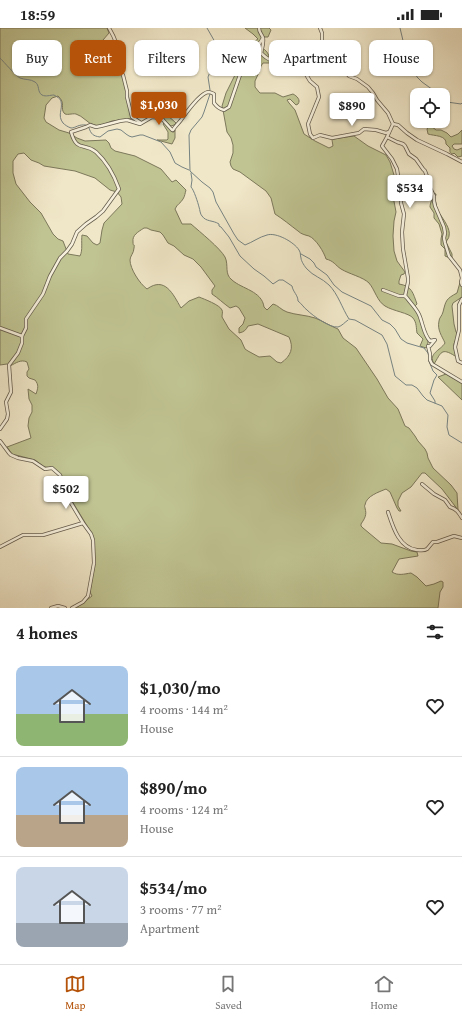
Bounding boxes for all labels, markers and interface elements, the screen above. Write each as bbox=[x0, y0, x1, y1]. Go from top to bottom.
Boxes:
text: 18:59 bbox=[20, 4, 55, 25]
chip: Buy bbox=[12, 40, 62, 76]
chip: Rent bbox=[70, 40, 126, 76]
chip: Filters bbox=[134, 40, 199, 76]
chip: New bbox=[207, 40, 261, 76]
chip: Apartment bbox=[269, 40, 361, 76]
chip: House bbox=[369, 40, 433, 76]
map controls bbox=[410, 88, 450, 128]
button: locate bbox=[410, 88, 450, 128]
pin: $1,030 bbox=[126, 92, 192, 126]
pin: $890 bbox=[328, 93, 376, 127]
text: $1,030 bbox=[140, 95, 178, 114]
text: $890 bbox=[339, 96, 365, 115]
pin: $534 bbox=[386, 175, 434, 209]
text: $534 bbox=[397, 178, 423, 197]
pin: $502 bbox=[42, 476, 90, 510]
text: $502 bbox=[53, 479, 79, 498]
text: 4 homes bbox=[16, 620, 78, 645]
icon: filters bbox=[424, 621, 446, 643]
text: $1,030/mo bbox=[140, 675, 221, 700]
icon: home bbox=[48, 682, 96, 730]
icon: heart bbox=[424, 695, 446, 717]
text: 4 rooms · 144 m² bbox=[140, 700, 228, 719]
text: House bbox=[140, 719, 174, 738]
text: $890/mo bbox=[140, 775, 207, 800]
icon: home bbox=[48, 783, 96, 831]
icon: heart bbox=[424, 796, 446, 818]
text: 4 rooms · 124 m² bbox=[140, 800, 228, 819]
text: House bbox=[140, 819, 174, 838]
text: $534/mo bbox=[140, 875, 207, 900]
icon: home bbox=[48, 883, 96, 931]
icon: heart bbox=[424, 896, 446, 918]
text: 3 rooms · 77 m² bbox=[140, 900, 222, 919]
text: Apartment bbox=[140, 919, 200, 938]
tab: Map bbox=[64, 973, 86, 1013]
tab: Saved bbox=[215, 973, 242, 1013]
tab: Home bbox=[371, 973, 398, 1013]

